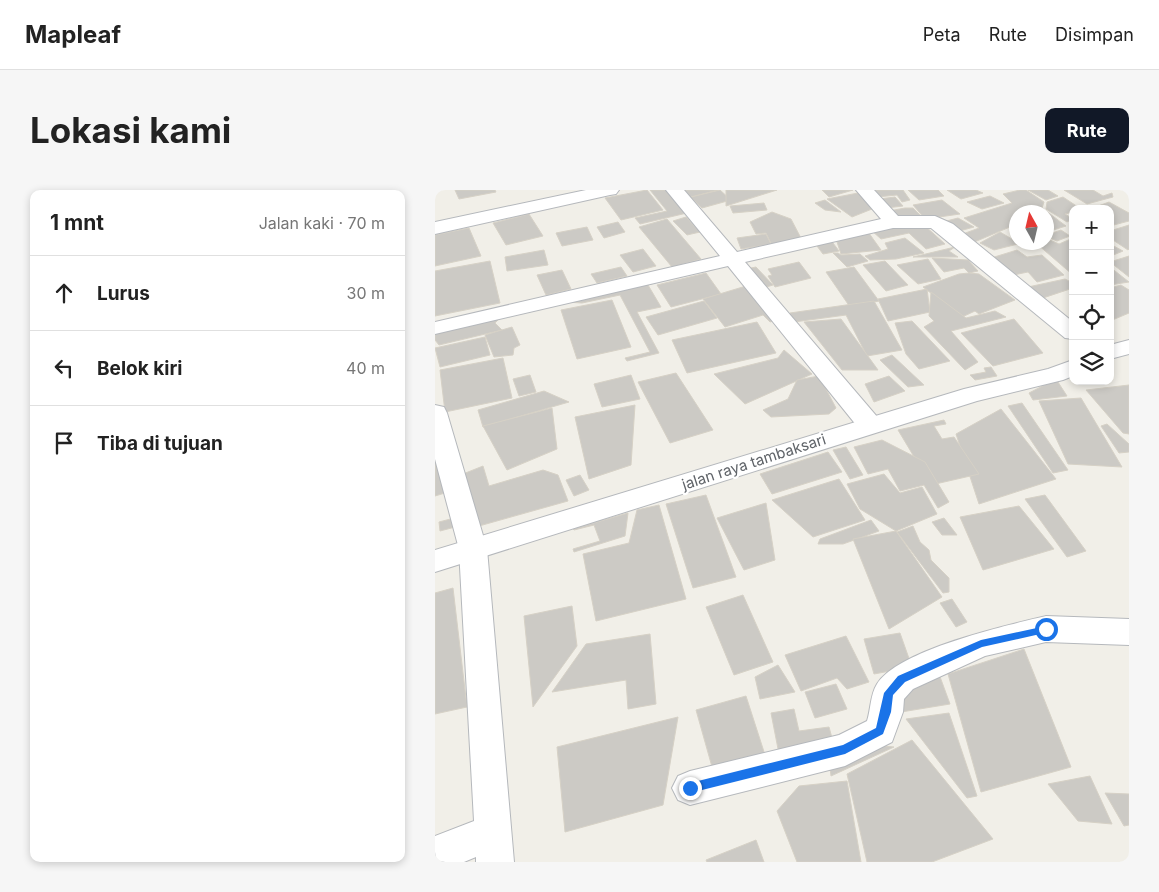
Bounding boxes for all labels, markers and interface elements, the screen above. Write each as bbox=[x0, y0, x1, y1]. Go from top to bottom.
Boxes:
text: Mapleaf bbox=[25, 20, 121, 49]
text: Peta bbox=[923, 24, 961, 45]
text: Rute bbox=[989, 24, 1027, 45]
text: Disimpan bbox=[1055, 24, 1134, 45]
button: Rute bbox=[1045, 108, 1129, 153]
text: Lokasi kami bbox=[30, 109, 231, 151]
north arrow bbox=[1009, 205, 1054, 250]
map controls bbox=[1069, 205, 1114, 385]
button: + bbox=[1069, 205, 1114, 250]
text: 1 mnt bbox=[50, 210, 104, 235]
text: Jalan kaki · 70 m bbox=[259, 213, 385, 233]
button: − bbox=[1069, 250, 1114, 295]
icon: ahead bbox=[50, 279, 78, 307]
text: Lurus bbox=[97, 282, 150, 305]
text: 30 m bbox=[347, 283, 385, 303]
button: locate bbox=[1069, 295, 1114, 340]
button: layers bbox=[1069, 340, 1114, 385]
icon: left bbox=[50, 354, 78, 382]
text: Belok kiri bbox=[97, 357, 182, 380]
text: 40 m bbox=[346, 358, 385, 378]
icon: arrive bbox=[50, 429, 78, 457]
street label: jalan raya tambaksari bbox=[678, 429, 828, 494]
text: Tiba di tujuan bbox=[97, 432, 223, 455]
route start bbox=[1035, 618, 1058, 641]
route end bbox=[679, 777, 702, 800]

